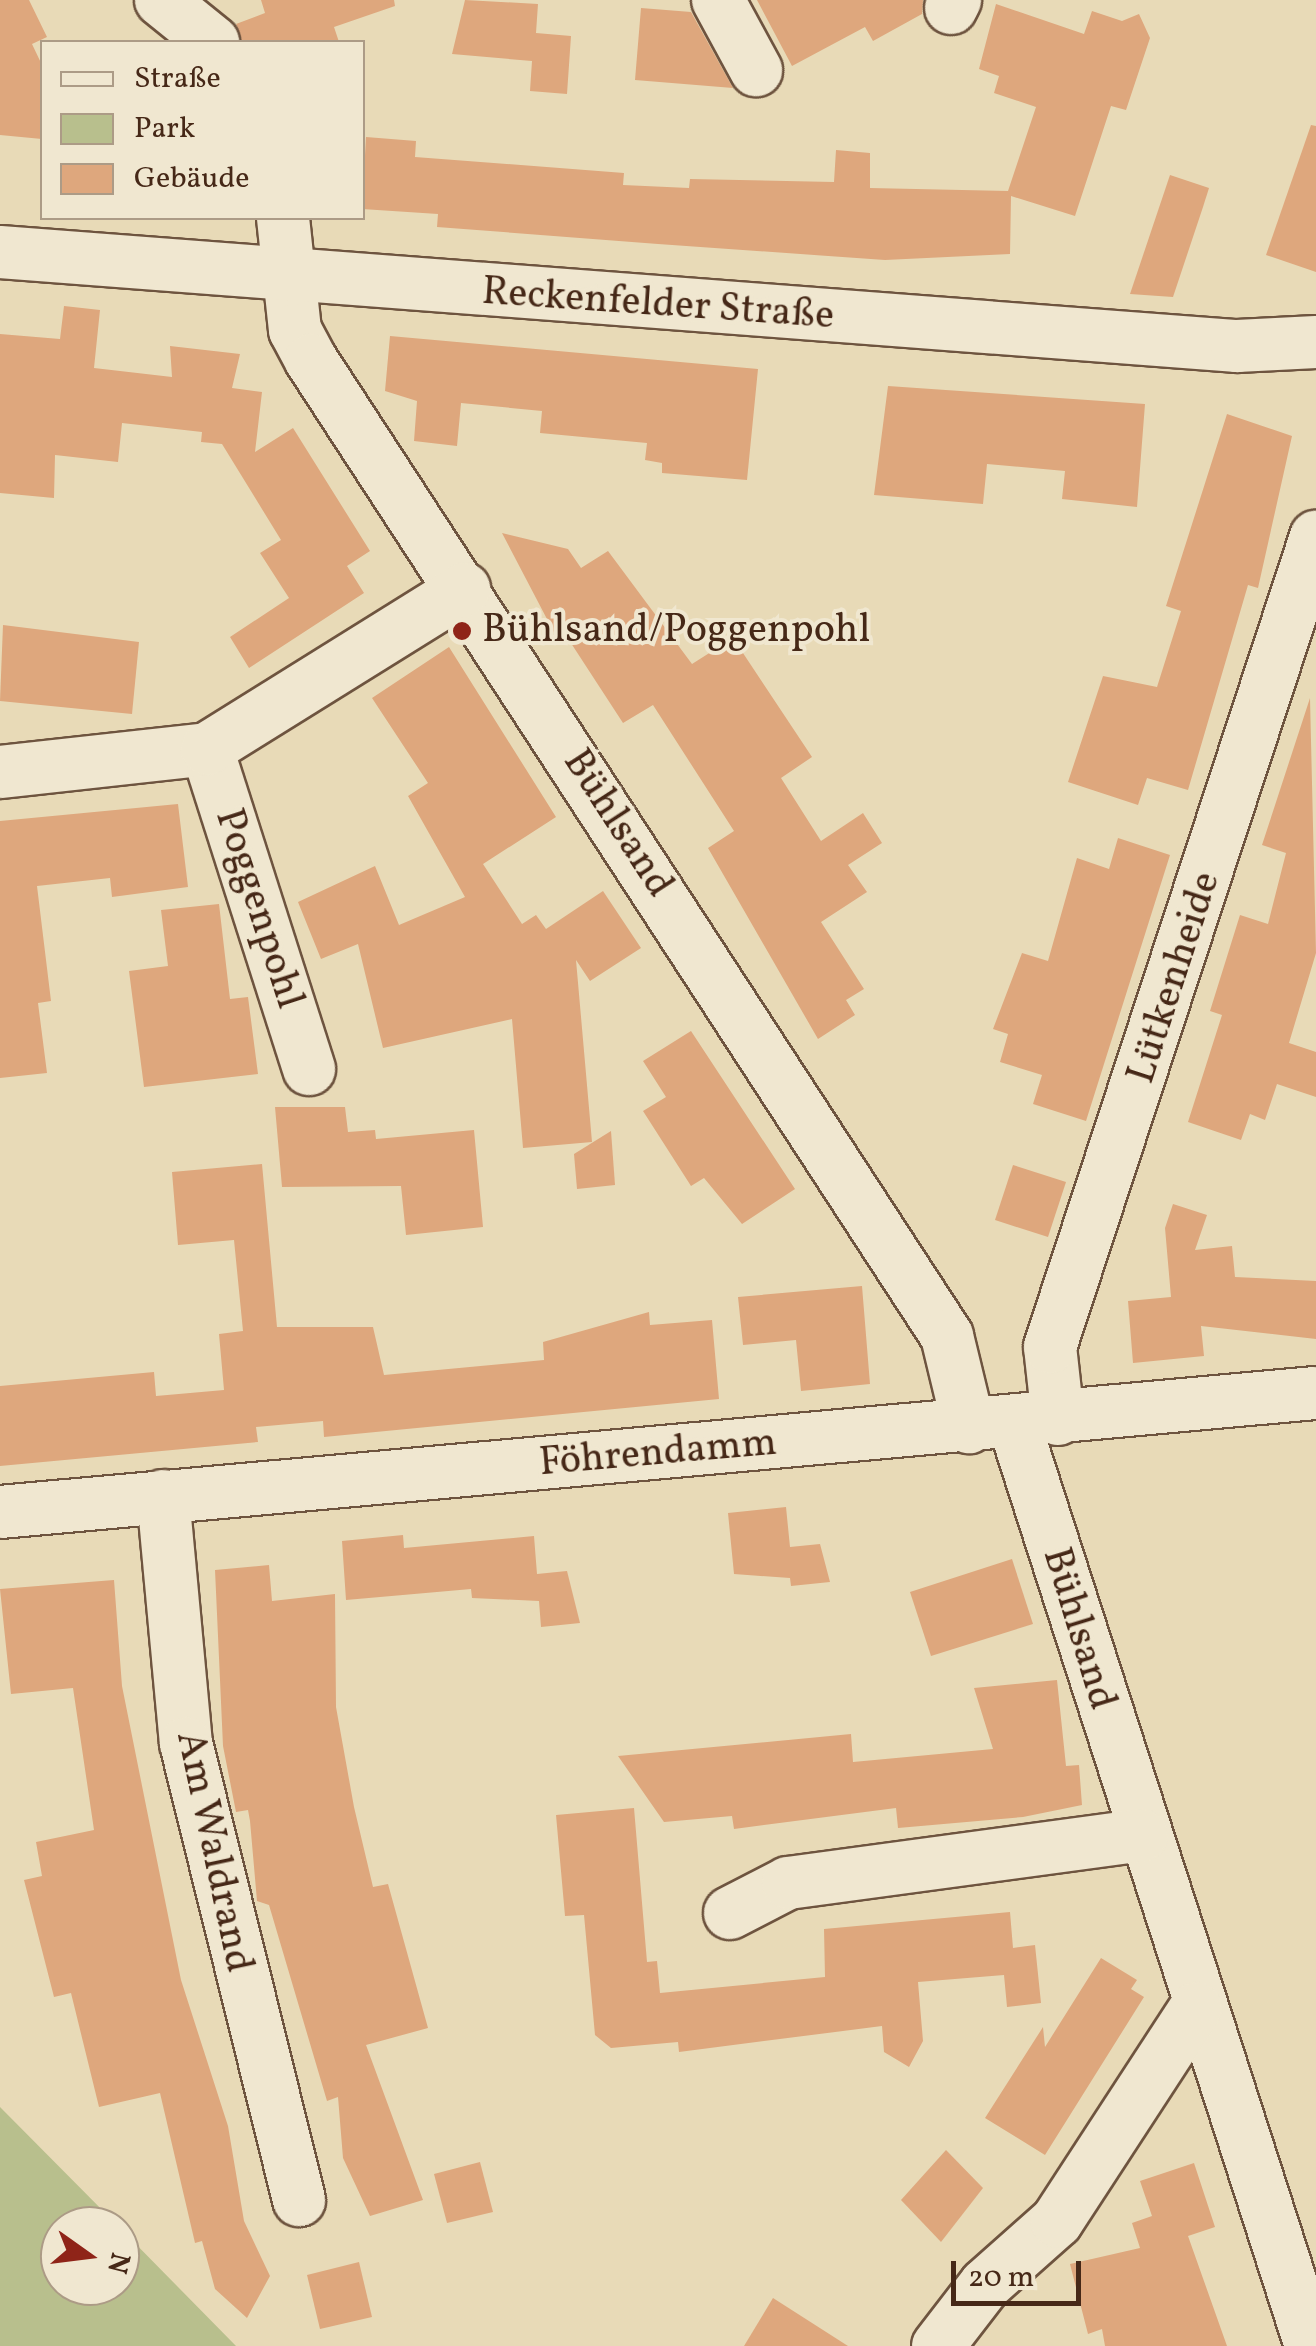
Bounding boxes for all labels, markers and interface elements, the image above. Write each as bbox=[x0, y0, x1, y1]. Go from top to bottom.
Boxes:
legend bbox=[40, 40, 365, 220]
text: Straße bbox=[134, 58, 221, 100]
text: Park bbox=[134, 108, 195, 150]
text: Gebäude bbox=[134, 158, 250, 200]
street label: Reckenfelder Straße bbox=[480, 269, 836, 341]
place label: Bühlsand/Poggenpohl bbox=[482, 607, 870, 655]
marker: Bühlsand/Poggenpohl bbox=[451, 620, 473, 642]
street label: Bühlsand bbox=[551, 741, 683, 907]
street label: Poggenpohl bbox=[203, 803, 313, 1015]
street label: Lütkenheide bbox=[1118, 866, 1232, 1090]
street label: Föhrendamm bbox=[537, 1420, 779, 1488]
street label: Bühlsand bbox=[1031, 1542, 1125, 1716]
street label: Am Waldrand bbox=[164, 1726, 262, 1978]
north arrow bbox=[40, 2206, 140, 2306]
scale bar bbox=[956, 2241, 1086, 2303]
text: N bbox=[96, 2248, 139, 2277]
text: 20 m bbox=[968, 2257, 1034, 2299]

